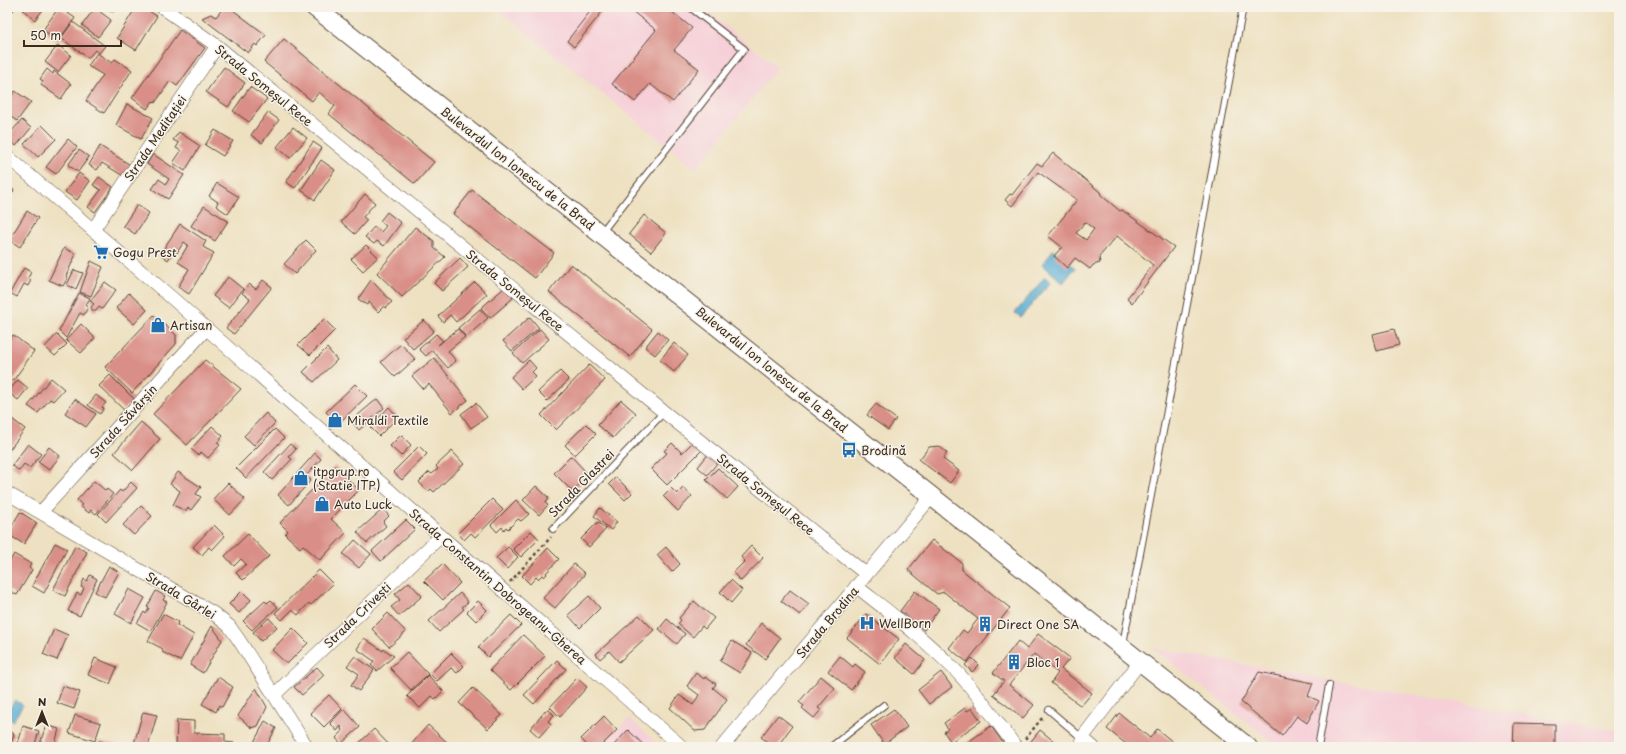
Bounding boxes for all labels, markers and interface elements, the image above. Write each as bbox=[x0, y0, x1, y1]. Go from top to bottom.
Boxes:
scale bar bbox=[24, 22, 121, 48]
text: 50 m bbox=[30, 26, 61, 44]
street label: Strada Someșul Rece bbox=[211, 40, 317, 130]
street label: Strada Meditației bbox=[119, 91, 191, 185]
street label: Bulevardul Ion Ionescu de la Brad bbox=[437, 102, 599, 234]
supermarket icon: Gogu Prest bbox=[92, 243, 110, 261]
place label: Gogu Prest bbox=[113, 243, 177, 261]
street label: Strada Someșul Rece bbox=[462, 245, 568, 335]
street label: Bulevardul Ion Ionescu de la Brad bbox=[692, 302, 853, 437]
shop icon: Artisan bbox=[149, 316, 167, 334]
place label: Artisan bbox=[170, 316, 213, 334]
street label: Strada Săvârșin bbox=[85, 380, 161, 462]
shop icon: Miraldi Textile bbox=[326, 411, 344, 429]
place label: Miraldi Textile bbox=[347, 411, 429, 429]
bus stop icon: Brodină bbox=[840, 441, 858, 459]
place label: Brodină bbox=[861, 441, 907, 459]
street label: Strada Glastrei bbox=[544, 445, 618, 521]
street label: Strada Someșul Rece bbox=[713, 449, 819, 539]
place label: itpgrup.ro (Statie ITP) bbox=[313, 462, 380, 494]
shop icon: itpgrup.ro (Statie ITP) bbox=[292, 469, 310, 487]
shop icon: Auto Luck bbox=[313, 495, 331, 513]
place label: Auto Luck bbox=[334, 495, 392, 513]
street label: Strada Constantin Dobrogeanu-Gherea bbox=[405, 504, 591, 668]
street label: Strada Gârlei bbox=[142, 567, 220, 623]
street label: Strada Crivești bbox=[319, 578, 395, 652]
street label: Strada Brodina bbox=[792, 582, 863, 662]
hospital icon: WellBorn bbox=[858, 614, 876, 632]
place label: WellBorn bbox=[879, 614, 931, 632]
building icon: Direct One SA bbox=[976, 615, 994, 633]
place label: Direct One SA bbox=[997, 615, 1080, 633]
building icon: Bloc 1 bbox=[1005, 653, 1023, 671]
place label: Bloc 1 bbox=[1026, 653, 1059, 671]
north arrow bbox=[22, 692, 62, 732]
text: N bbox=[38, 693, 47, 710]

